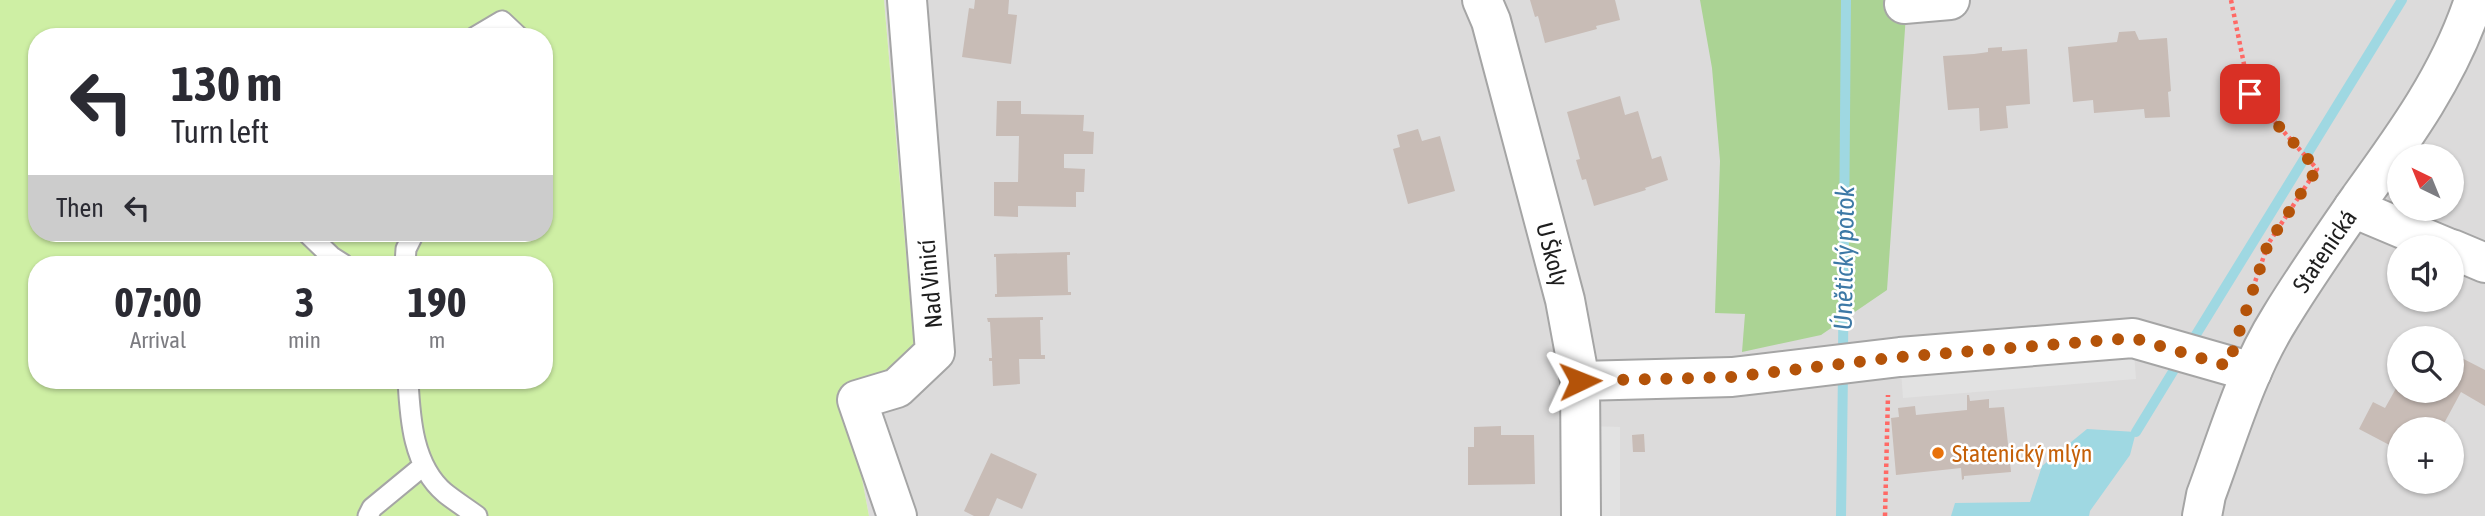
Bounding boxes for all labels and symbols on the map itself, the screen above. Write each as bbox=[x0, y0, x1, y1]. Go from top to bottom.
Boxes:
pin bbox=[2220, 64, 2280, 124]
north arrow bbox=[2387, 144, 2464, 220]
water label: Únětický potok bbox=[1828, 185, 1860, 330]
street label: Statenická bbox=[2287, 204, 2361, 297]
street label: U Školy bbox=[1531, 219, 1574, 289]
street label: Nad Vinicí bbox=[913, 239, 947, 329]
position arrow bbox=[1543, 344, 1617, 418]
place label: Statenický mlýn bbox=[1952, 440, 2092, 467]
marker: Statenický mlýn bbox=[1930, 445, 1946, 461]

